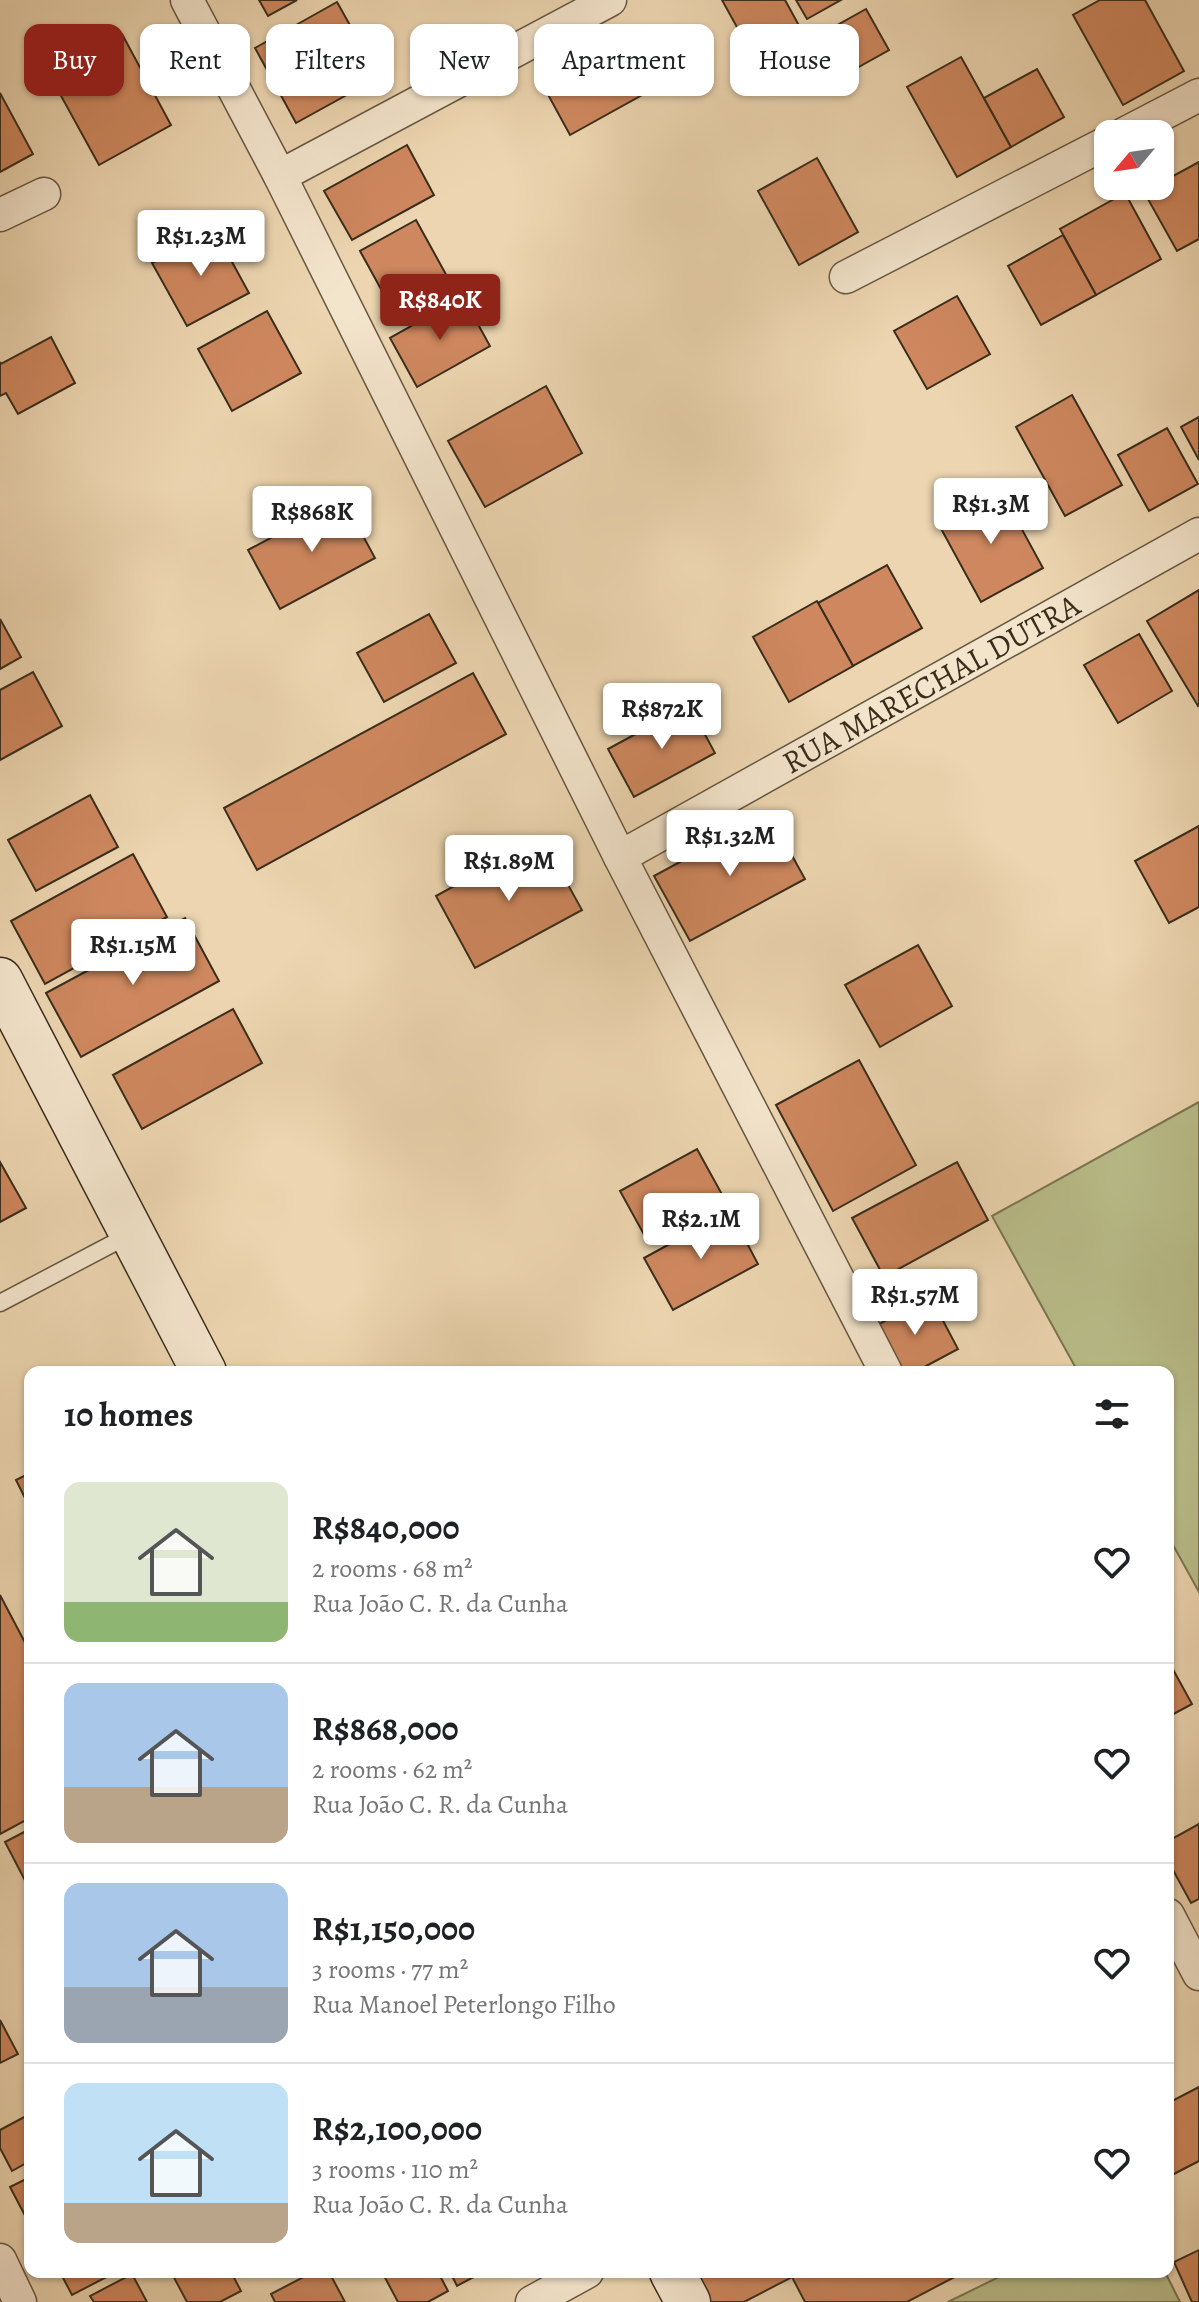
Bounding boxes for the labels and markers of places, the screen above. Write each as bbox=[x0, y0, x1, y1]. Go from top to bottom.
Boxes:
pin: R$1.23M bbox=[127, 210, 275, 278]
pin: R$840K bbox=[375, 274, 505, 342]
pin: R$1.3M bbox=[926, 478, 1056, 546]
pin: R$868K bbox=[247, 486, 377, 554]
pin: R$872K bbox=[597, 683, 727, 751]
pin: R$1.32M bbox=[656, 810, 804, 878]
pin: R$1.89M bbox=[435, 835, 583, 903]
pin: R$1.15M bbox=[59, 919, 207, 987]
pin: R$2.1M bbox=[636, 1193, 766, 1261]
pin: R$1.57M bbox=[841, 1269, 989, 1337]

